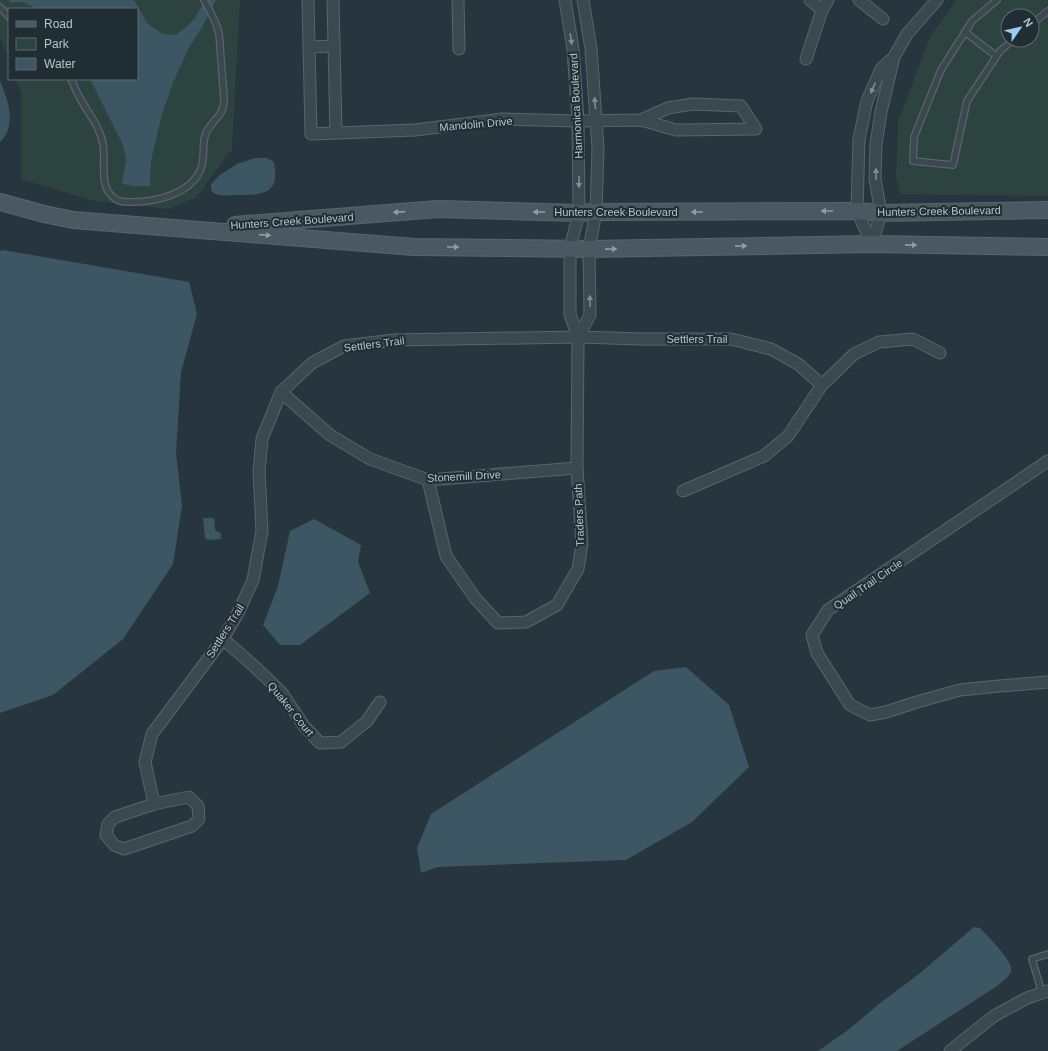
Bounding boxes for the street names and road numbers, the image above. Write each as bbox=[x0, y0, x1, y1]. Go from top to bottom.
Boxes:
street label: Harmonica Boulevard bbox=[567, 53, 585, 159]
street label: Mandolin Drive bbox=[439, 115, 513, 133]
street label: Hunters Creek Boulevard bbox=[877, 204, 1001, 218]
street label: Hunters Creek Boulevard bbox=[554, 206, 678, 218]
street label: Hunters Creek Boulevard bbox=[230, 211, 354, 231]
street label: Settlers Trail bbox=[666, 333, 728, 345]
street label: Settlers Trail bbox=[343, 334, 405, 354]
street label: Stonemill Drive bbox=[427, 468, 501, 484]
street label: Traders Path bbox=[572, 483, 586, 547]
street label: Quail Trail Circle bbox=[831, 556, 905, 612]
street label: Settlers Trail bbox=[204, 602, 246, 660]
street label: Quaker Court bbox=[266, 680, 316, 738]

